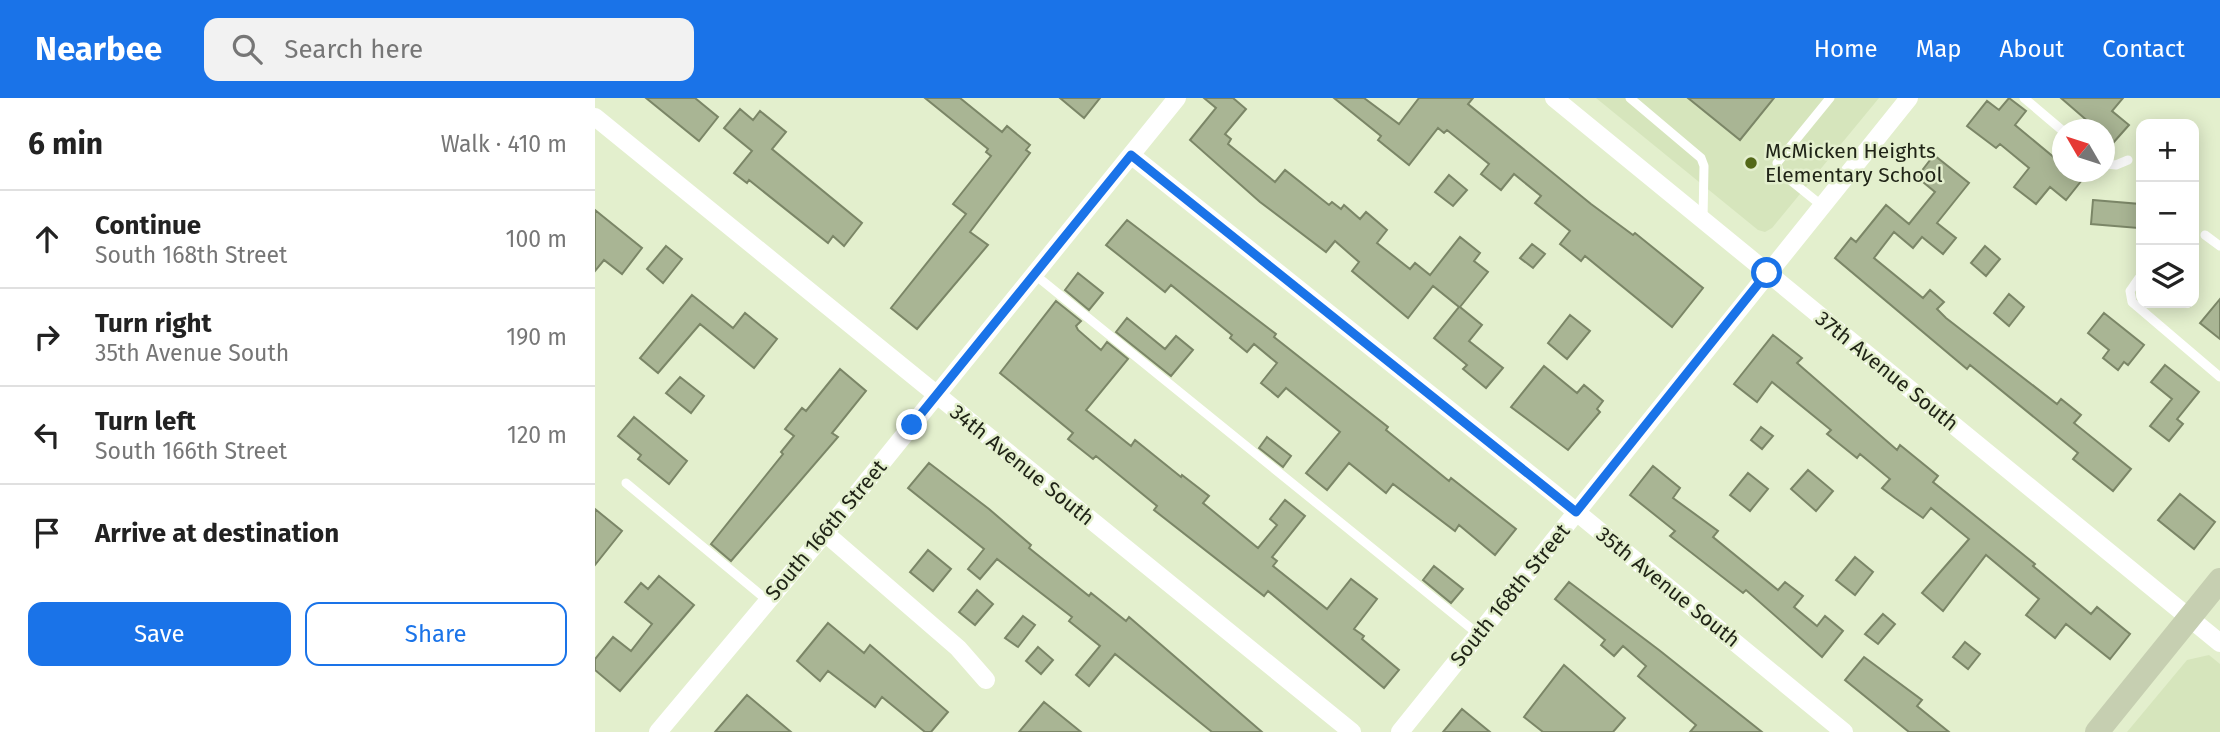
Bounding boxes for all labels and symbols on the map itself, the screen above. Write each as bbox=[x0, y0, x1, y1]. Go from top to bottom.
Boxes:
north arrow bbox=[2052, 119, 2115, 182]
place label: McMicken Heights Elementary School bbox=[1765, 138, 1943, 188]
marker: McMicken Heights Elementary School bbox=[1743, 155, 1759, 171]
route start bbox=[1751, 257, 1782, 288]
street label: 37th Avenue South bbox=[1810, 305, 1964, 437]
street label: 34th Avenue South bbox=[945, 399, 1099, 531]
route end bbox=[896, 409, 927, 440]
street label: South 166th Street bbox=[760, 454, 893, 605]
street label: South 168th Street bbox=[1445, 518, 1576, 671]
street label: 35th Avenue South bbox=[1591, 521, 1745, 653]

